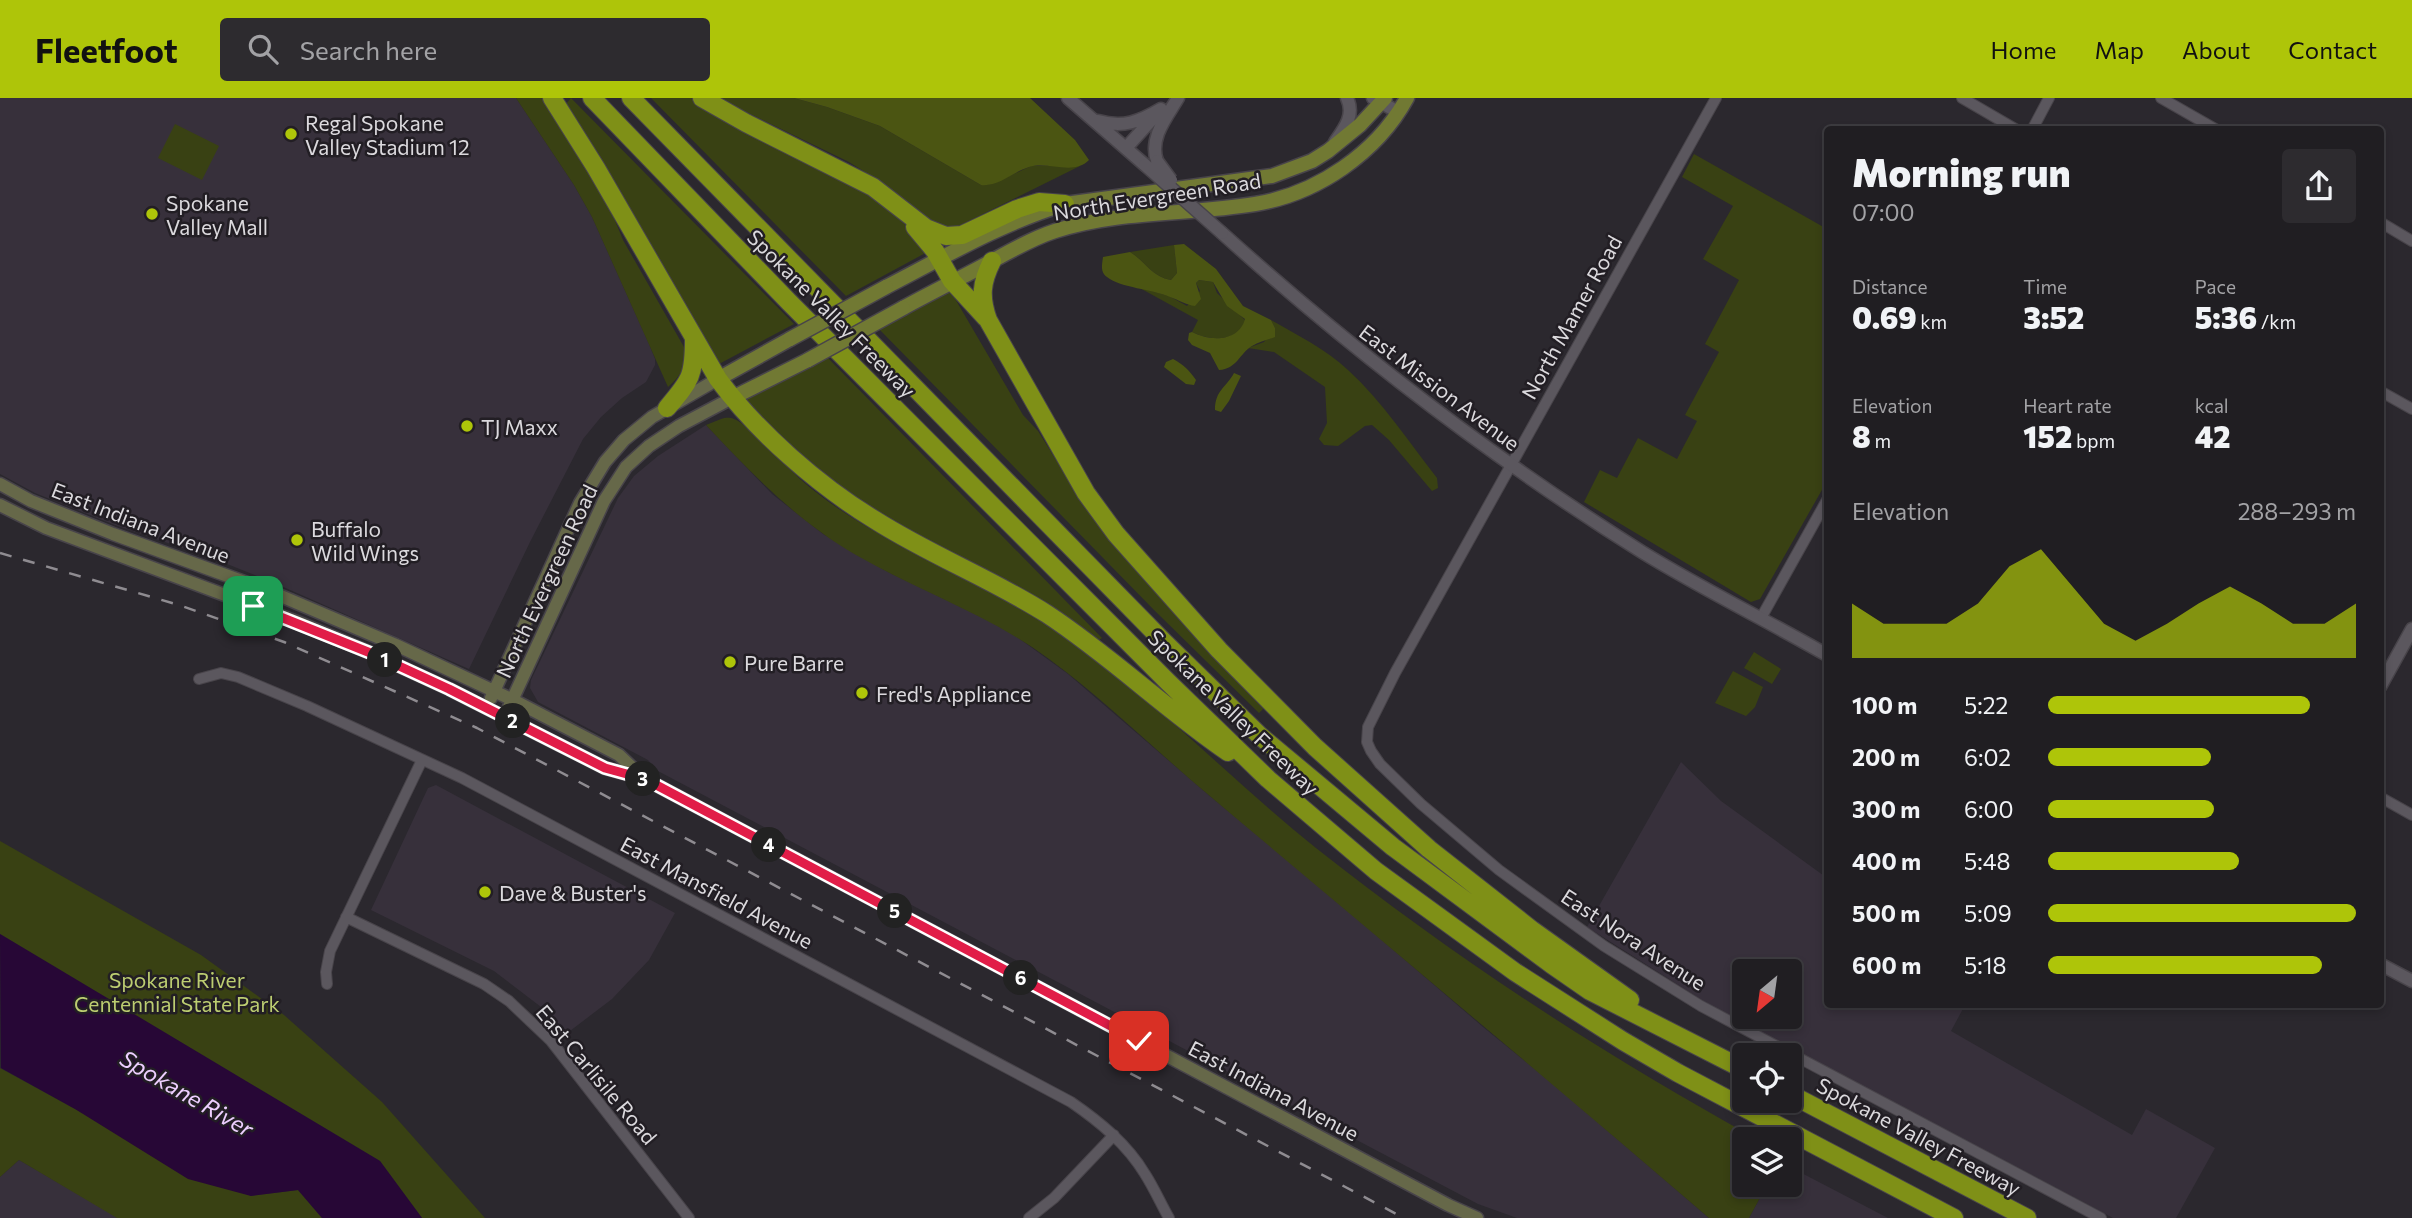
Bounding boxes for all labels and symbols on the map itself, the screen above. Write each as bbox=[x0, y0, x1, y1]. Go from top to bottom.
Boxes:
place label: Regal Spokane Valley Stadium 12 bbox=[305, 110, 470, 159]
marker: Regal Spokane Valley Stadium 12 bbox=[283, 126, 299, 142]
street label: North Evergreen Road bbox=[1051, 167, 1263, 225]
place label: Spokane Valley Mall bbox=[166, 190, 268, 239]
marker: Spokane Valley Mall bbox=[144, 206, 160, 222]
street label: Spokane Valley Freeway bbox=[743, 224, 921, 402]
street label: North Mamer Road bbox=[1516, 231, 1626, 403]
street label: East Mission Avenue bbox=[1355, 319, 1525, 455]
place label: TJ Maxx bbox=[481, 414, 558, 439]
marker: TJ Maxx bbox=[459, 418, 475, 434]
street label: East Indiana Avenue bbox=[48, 476, 234, 568]
street label: North Evergreen Road bbox=[490, 481, 602, 681]
place label: Buffalo Wild Wings bbox=[311, 516, 419, 565]
marker: Buffalo Wild Wings bbox=[289, 532, 305, 548]
pin bbox=[223, 576, 283, 636]
street label: Spokane Valley Freeway bbox=[1144, 624, 1325, 800]
pin: 1 bbox=[368, 642, 402, 678]
place label: Pure Barre bbox=[744, 650, 844, 675]
marker: Pure Barre bbox=[722, 654, 738, 670]
place label: Fred's Appliance bbox=[876, 681, 1031, 706]
marker: Fred's Appliance bbox=[854, 685, 870, 701]
pin: 2 bbox=[496, 704, 530, 738]
pin: 3 bbox=[626, 762, 660, 796]
pin: 4 bbox=[752, 828, 786, 862]
street label: East Mansfield Avenue bbox=[617, 831, 817, 953]
place label: Dave & Buster's bbox=[499, 880, 647, 905]
street label: East Nora Avenue bbox=[1557, 883, 1711, 995]
marker: Dave & Buster's bbox=[477, 884, 493, 900]
pin: 5 bbox=[878, 894, 912, 928]
north arrow bbox=[1732, 959, 1802, 1029]
pin: 6 bbox=[1004, 960, 1038, 996]
park label: Spokane River Centennial State Park bbox=[74, 967, 280, 1016]
street label: East Carlisile Road bbox=[531, 999, 663, 1149]
pin bbox=[1109, 1011, 1169, 1071]
street label: East Indiana Avenue bbox=[1185, 1035, 1363, 1145]
water label: Spokane River bbox=[115, 1044, 259, 1143]
street label: Spokane Valley Freeway bbox=[1813, 1072, 2025, 1200]

